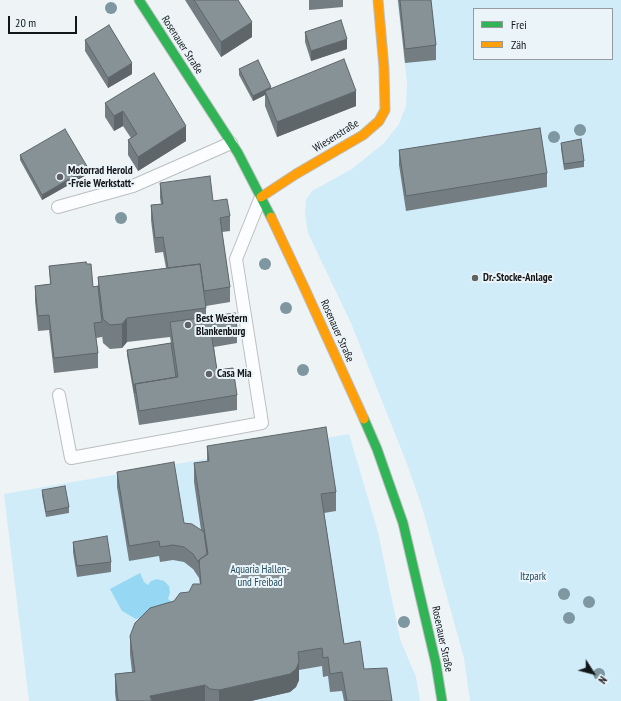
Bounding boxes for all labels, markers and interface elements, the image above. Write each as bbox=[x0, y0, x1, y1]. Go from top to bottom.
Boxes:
scale bar bbox=[10, 8, 79, 34]
legend bbox=[473, 8, 613, 60]
street label: Rosenauer Straße bbox=[158, 13, 206, 77]
text: 20 m bbox=[15, 15, 36, 30]
text: Frei bbox=[511, 17, 527, 32]
text: Zäh bbox=[511, 37, 526, 52]
street label: Wiesenstraße bbox=[311, 117, 361, 155]
place label: Motorrad Herold -Freie Werkstatt- bbox=[68, 164, 134, 190]
marker: Motorrad Herold -Freie Werkstatt- bbox=[55, 172, 65, 182]
place label: Dr.-Stocke-Anlage bbox=[483, 271, 552, 285]
marker: Dr.-Stocke-Anlage bbox=[470, 273, 480, 283]
street label: Rosenauer Straße bbox=[317, 298, 357, 364]
place label: Best Western Blankenburg bbox=[196, 312, 247, 338]
marker: Best Western Blankenburg bbox=[183, 320, 193, 330]
place label: Casa Mia bbox=[217, 367, 251, 381]
marker: Casa Mia bbox=[204, 369, 214, 379]
park label: Aquaria Hallen- und Freibad bbox=[230, 563, 290, 589]
park label: Itzpark bbox=[520, 570, 546, 584]
street label: Rosenauer Straße bbox=[429, 605, 455, 673]
north arrow bbox=[573, 653, 613, 693]
text: N bbox=[595, 674, 610, 687]

